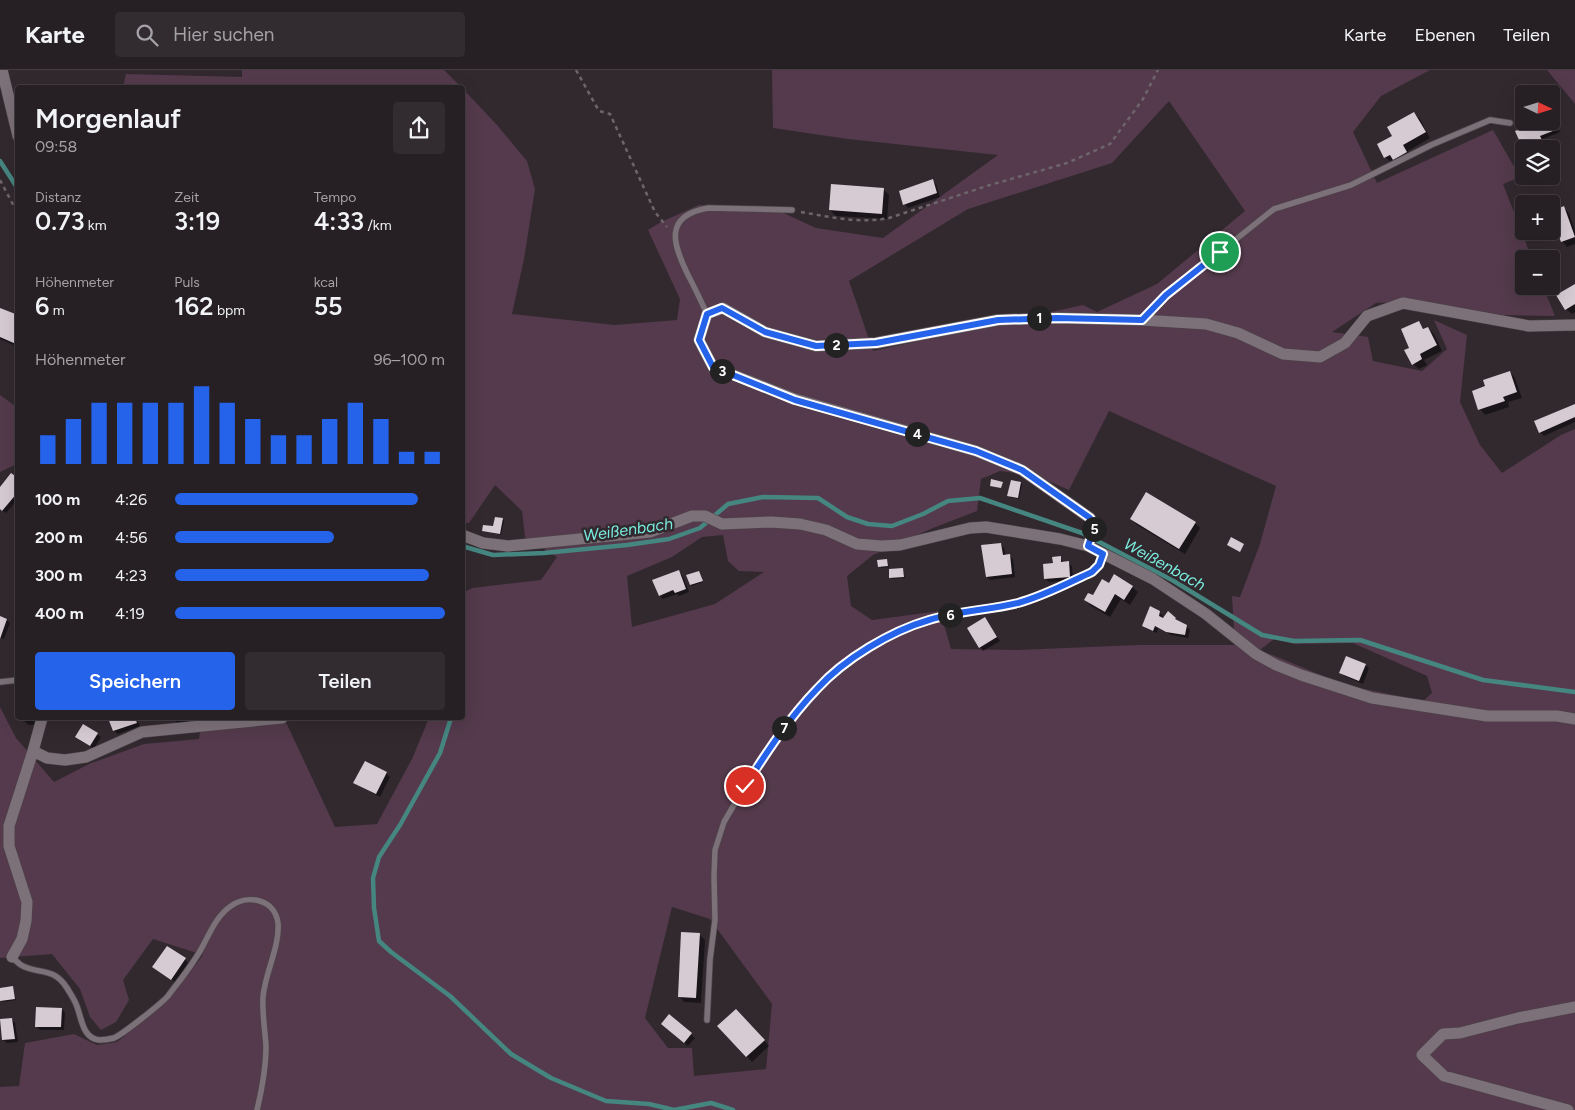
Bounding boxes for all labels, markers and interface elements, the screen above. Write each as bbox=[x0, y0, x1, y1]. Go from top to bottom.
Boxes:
search box bbox=[115, 12, 465, 57]
text: Karte bbox=[25, 20, 85, 49]
icon: search bbox=[133, 21, 161, 49]
text: Hier suchen bbox=[173, 23, 274, 46]
text: Karte bbox=[1344, 24, 1386, 46]
text: Ebenen bbox=[1414, 24, 1475, 46]
text: Teilen bbox=[1503, 24, 1550, 46]
north arrow bbox=[1515, 85, 1560, 130]
map controls bbox=[1515, 85, 1560, 295]
text: Morgenlauf bbox=[35, 101, 181, 135]
button: share bbox=[393, 102, 445, 154]
text: 09:58 bbox=[35, 137, 77, 156]
button: layers bbox=[1515, 140, 1560, 185]
text: Distanz bbox=[35, 189, 82, 206]
text: Zeit bbox=[174, 189, 200, 206]
text: Tempo bbox=[314, 189, 356, 206]
button: + bbox=[1515, 195, 1560, 240]
text: 0.73 bbox=[35, 206, 84, 236]
text: 3:19 bbox=[174, 206, 220, 236]
text: 4:33 bbox=[314, 206, 364, 236]
text: km bbox=[84, 217, 107, 234]
text: /km bbox=[364, 217, 392, 234]
pin bbox=[1199, 231, 1241, 273]
icon: arrive bbox=[1206, 238, 1234, 266]
button: − bbox=[1515, 250, 1560, 295]
text: Höhenmeter bbox=[35, 274, 114, 291]
text: Puls bbox=[174, 274, 200, 291]
text: kcal bbox=[314, 274, 338, 291]
text: 6 bbox=[35, 291, 49, 321]
text: 162 bbox=[174, 291, 213, 321]
text: 55 bbox=[314, 291, 343, 321]
text: m bbox=[49, 302, 65, 319]
text: bpm bbox=[213, 302, 245, 319]
pin: 1 bbox=[1026, 306, 1052, 330]
text: 1 bbox=[1037, 310, 1042, 327]
pin: 2 bbox=[824, 332, 848, 358]
text: 2 bbox=[832, 337, 841, 354]
text: Höhenmeter bbox=[35, 350, 125, 369]
text: 96–100 m bbox=[373, 350, 445, 369]
pin: 3 bbox=[710, 358, 734, 384]
text: 3 bbox=[719, 363, 726, 380]
pin: 4 bbox=[904, 422, 930, 446]
text: 4 bbox=[913, 426, 922, 443]
text: 100 m bbox=[35, 490, 80, 509]
text: 4:26 bbox=[115, 490, 147, 509]
water label: Weißenbach bbox=[582, 514, 674, 545]
pin: 5 bbox=[1082, 516, 1106, 542]
text: 5 bbox=[1090, 521, 1099, 538]
text: 200 m bbox=[35, 528, 83, 547]
text: 4:56 bbox=[115, 528, 147, 547]
water label: Weißenbach bbox=[1121, 534, 1209, 595]
text: 300 m bbox=[35, 566, 82, 585]
text: 4:23 bbox=[115, 566, 147, 585]
pin: 6 bbox=[938, 602, 962, 628]
text: 400 m bbox=[35, 604, 84, 623]
text: 4:19 bbox=[115, 604, 145, 623]
text: 6 bbox=[946, 607, 955, 624]
button: Speichern bbox=[35, 652, 235, 710]
button: Teilen bbox=[245, 652, 445, 710]
pin: 7 bbox=[772, 716, 796, 740]
text: 7 bbox=[781, 720, 788, 737]
pin bbox=[724, 765, 766, 807]
icon: check bbox=[731, 772, 759, 800]

